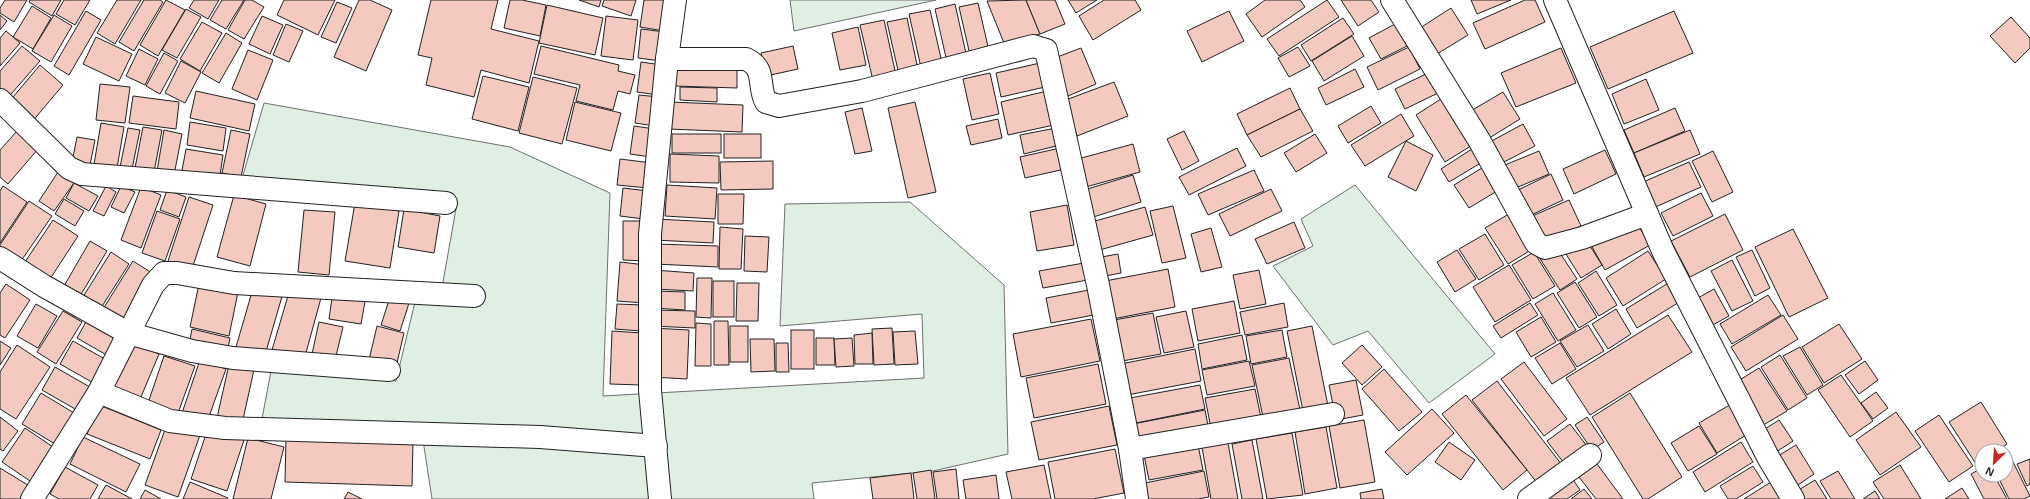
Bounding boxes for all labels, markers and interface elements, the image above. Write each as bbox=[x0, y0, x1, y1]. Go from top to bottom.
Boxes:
north arrow bbox=[1974, 443, 2014, 483]
text: N bbox=[1984, 465, 1996, 479]

